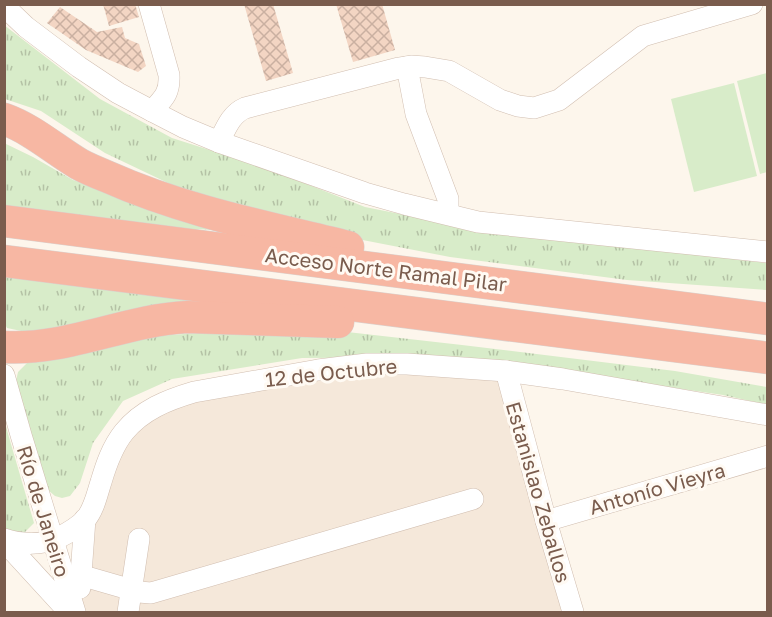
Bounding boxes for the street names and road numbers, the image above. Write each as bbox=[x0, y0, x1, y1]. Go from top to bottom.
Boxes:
street label: Acceso Norte Ramal Pilar bbox=[264, 242, 508, 296]
street label: 12 de Octubre bbox=[264, 353, 398, 391]
street label: Estanislao Zeballos bbox=[502, 399, 576, 585]
street label: Río de Janeiro bbox=[13, 442, 75, 580]
street label: Antonío Vieyra bbox=[586, 457, 728, 519]

